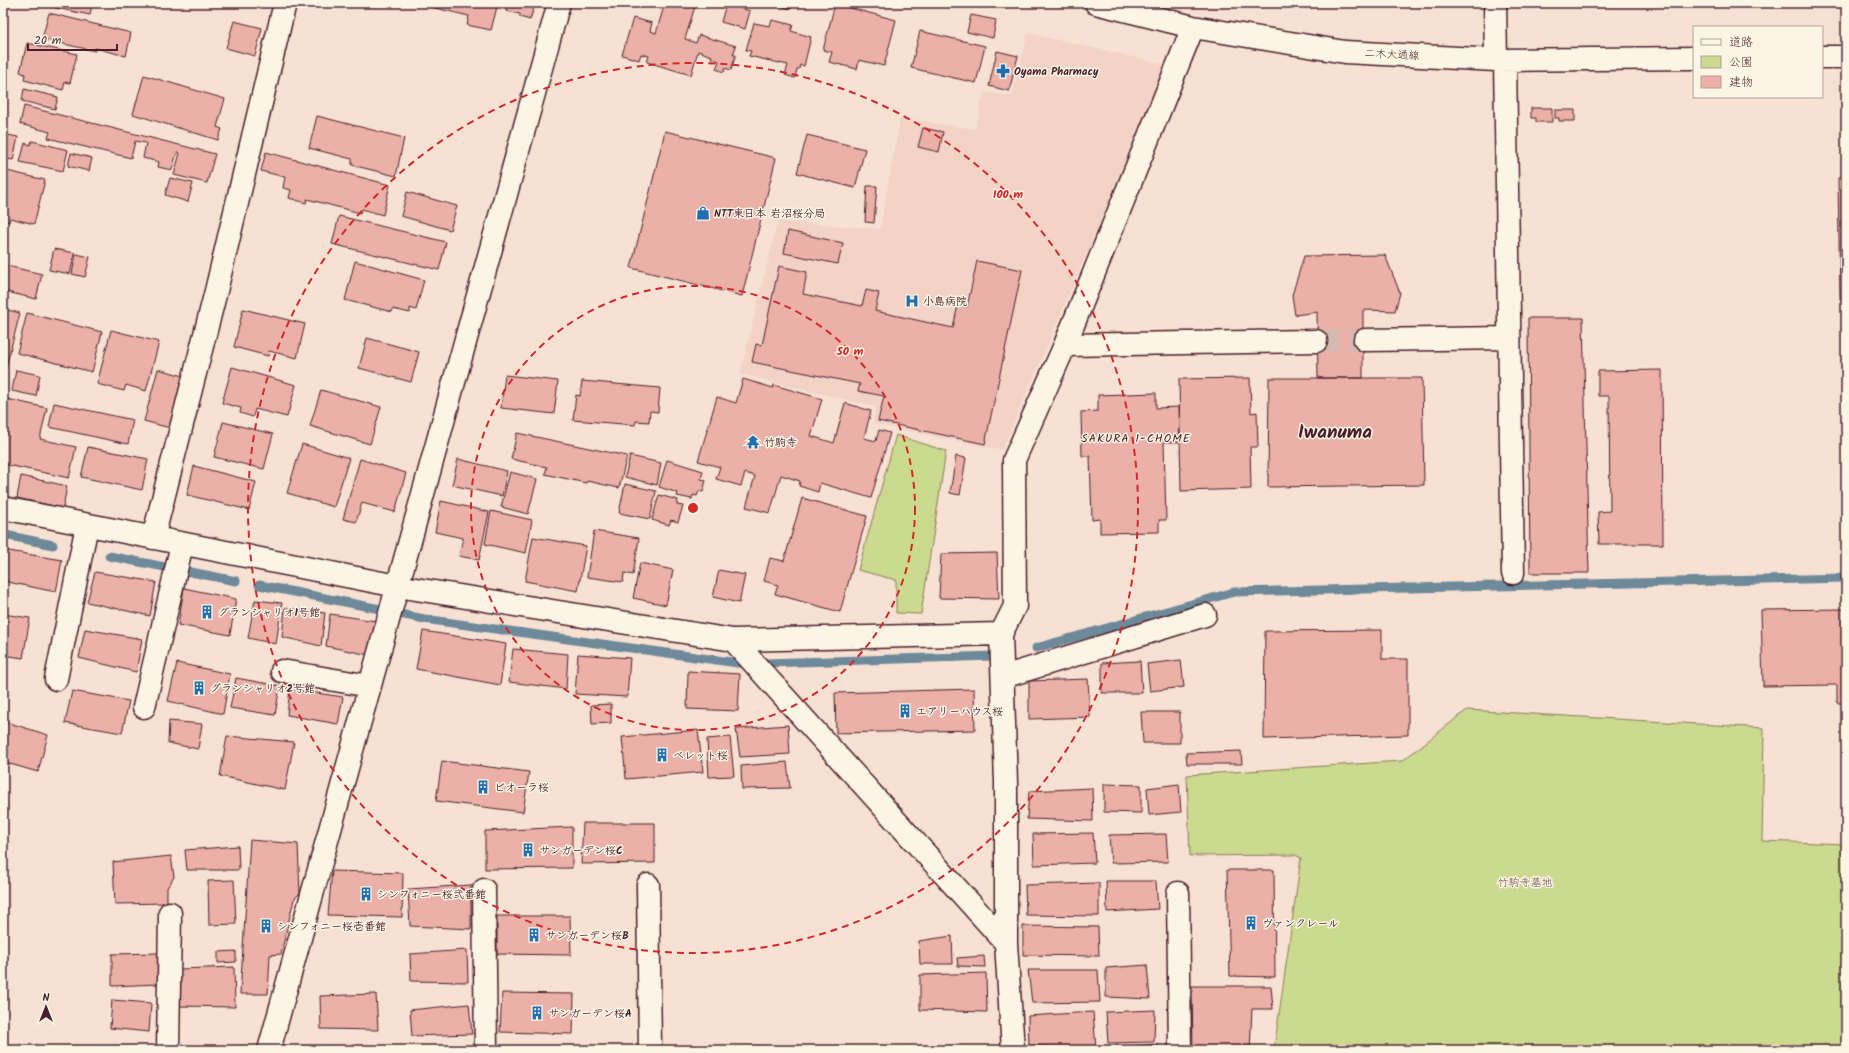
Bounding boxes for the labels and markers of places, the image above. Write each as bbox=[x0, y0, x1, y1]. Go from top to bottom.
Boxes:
pharmacy icon: Oyama Pharmacy bbox=[995, 63, 1011, 79]
place label: Oyama Pharmacy bbox=[1014, 63, 1099, 81]
shop icon: NTT東日本 岩沼桜分局 bbox=[695, 205, 711, 221]
place label: NTT東日本 岩沼桜分局 bbox=[714, 205, 825, 223]
hospital icon: 小島病院 bbox=[904, 293, 920, 309]
place label: 小島病院 bbox=[923, 293, 967, 311]
temple icon: 竹駒寺 bbox=[745, 434, 761, 450]
place label: 竹駒寺 bbox=[764, 434, 797, 452]
centre of rings bbox=[686, 501, 700, 515]
building icon: グランシャリオ1号館 bbox=[199, 604, 215, 620]
place label: グランシャリオ1号館 bbox=[218, 604, 320, 622]
building icon: グランシャリオ2号館 bbox=[191, 680, 207, 696]
place label: グランシャリオ2号館 bbox=[210, 680, 315, 698]
building icon: エアリーハウス桜 bbox=[897, 703, 913, 719]
place label: エアリーハウス桜 bbox=[916, 703, 1003, 721]
building icon: ベレット桜 bbox=[654, 747, 670, 763]
place label: ベレット桜 bbox=[673, 747, 728, 765]
building icon: ビオーラ桜 bbox=[475, 779, 491, 795]
place label: ビオーラ桜 bbox=[494, 779, 549, 797]
building icon: サンガーデン桜C bbox=[520, 842, 536, 858]
place label: サンガーデン桜C bbox=[539, 842, 623, 860]
building icon: シンフォニー桜弐番館 bbox=[358, 886, 374, 902]
place label: シンフォニー桜弐番館 bbox=[377, 886, 486, 904]
building icon: ヴァンクレール bbox=[1243, 915, 1259, 931]
place label: ヴァンクレール bbox=[1262, 915, 1339, 933]
building icon: シンフォニー桜壱番館 bbox=[258, 918, 274, 934]
place label: シンフォニー桜壱番館 bbox=[277, 918, 386, 936]
building icon: サンガーデン桜B bbox=[526, 927, 542, 943]
place label: サンガーデン桜B bbox=[545, 927, 629, 945]
building icon: サンガーデン桜A bbox=[529, 1005, 545, 1021]
place label: サンガーデン桜A bbox=[548, 1005, 632, 1023]

